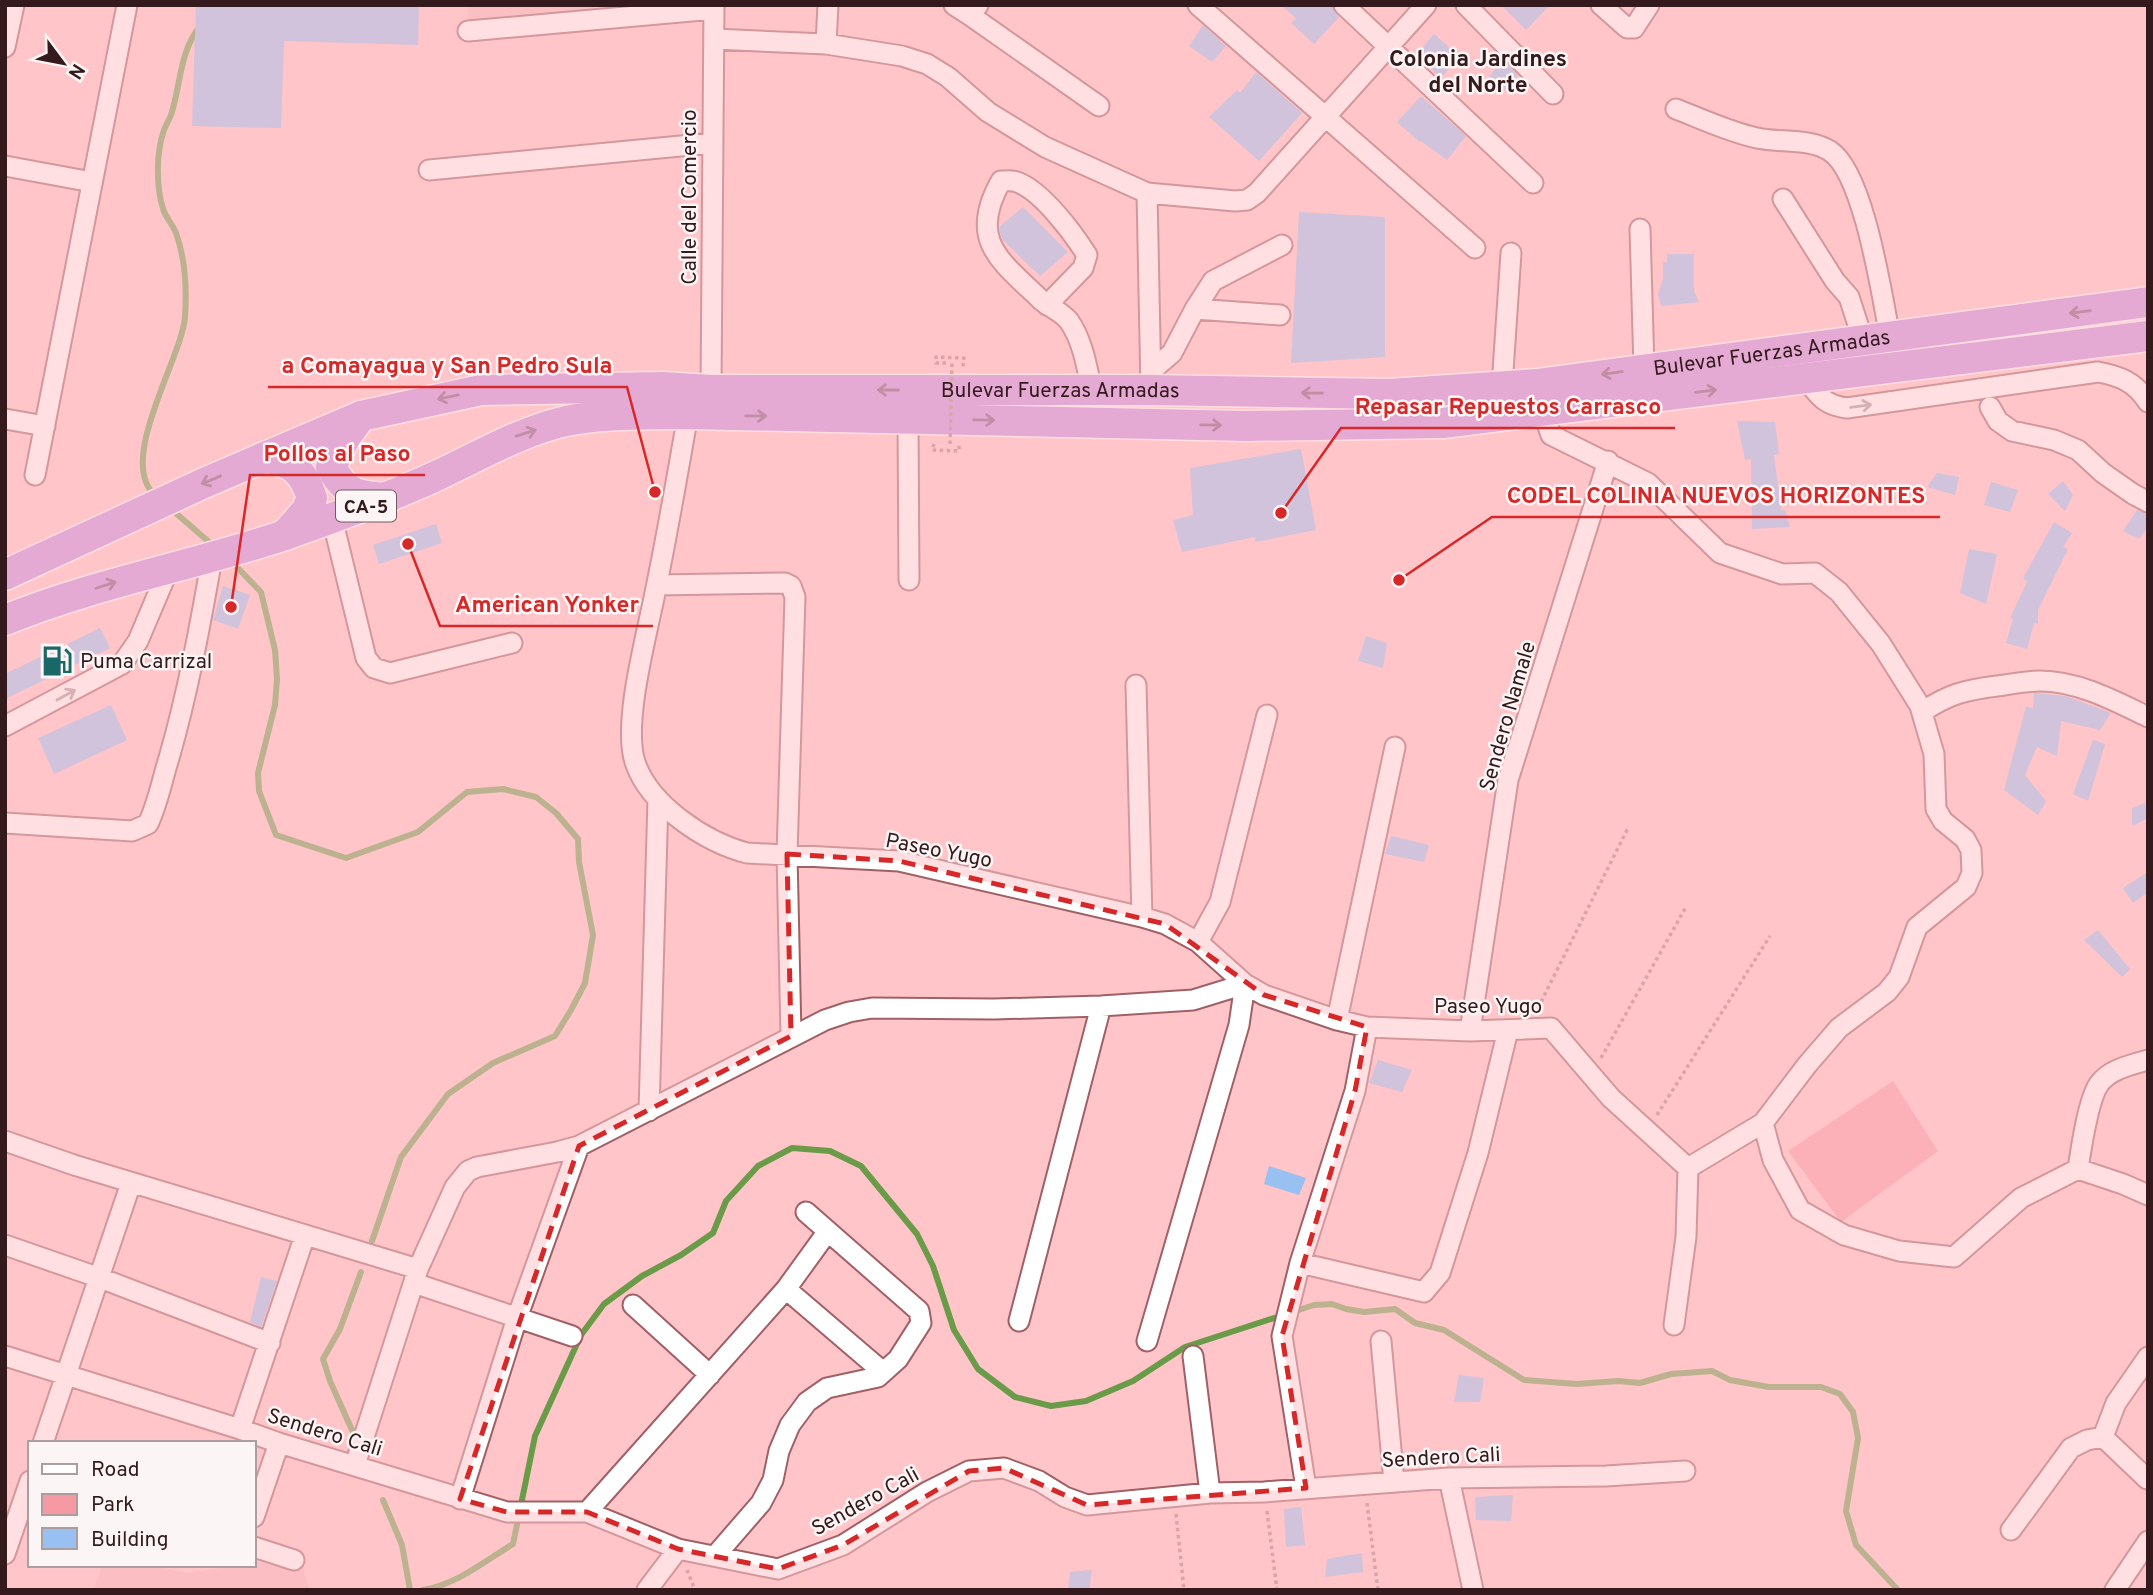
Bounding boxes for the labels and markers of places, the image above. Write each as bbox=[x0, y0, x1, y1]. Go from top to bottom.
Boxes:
callout: a Comayagua y San Pedro Sula bbox=[268, 343, 627, 387]
callout: Repasar Repuestos Carrasco bbox=[1341, 384, 1675, 428]
callout: Pollos al Paso bbox=[250, 431, 425, 475]
callout: CODEL COLINIA NUEVOS HORIZONTES bbox=[1492, 473, 1940, 517]
callout: American Yonker bbox=[440, 582, 653, 626]
fuel station icon: Puma Carrizal bbox=[40, 644, 74, 678]
place label: Puma Carrizal bbox=[80, 649, 212, 676]

